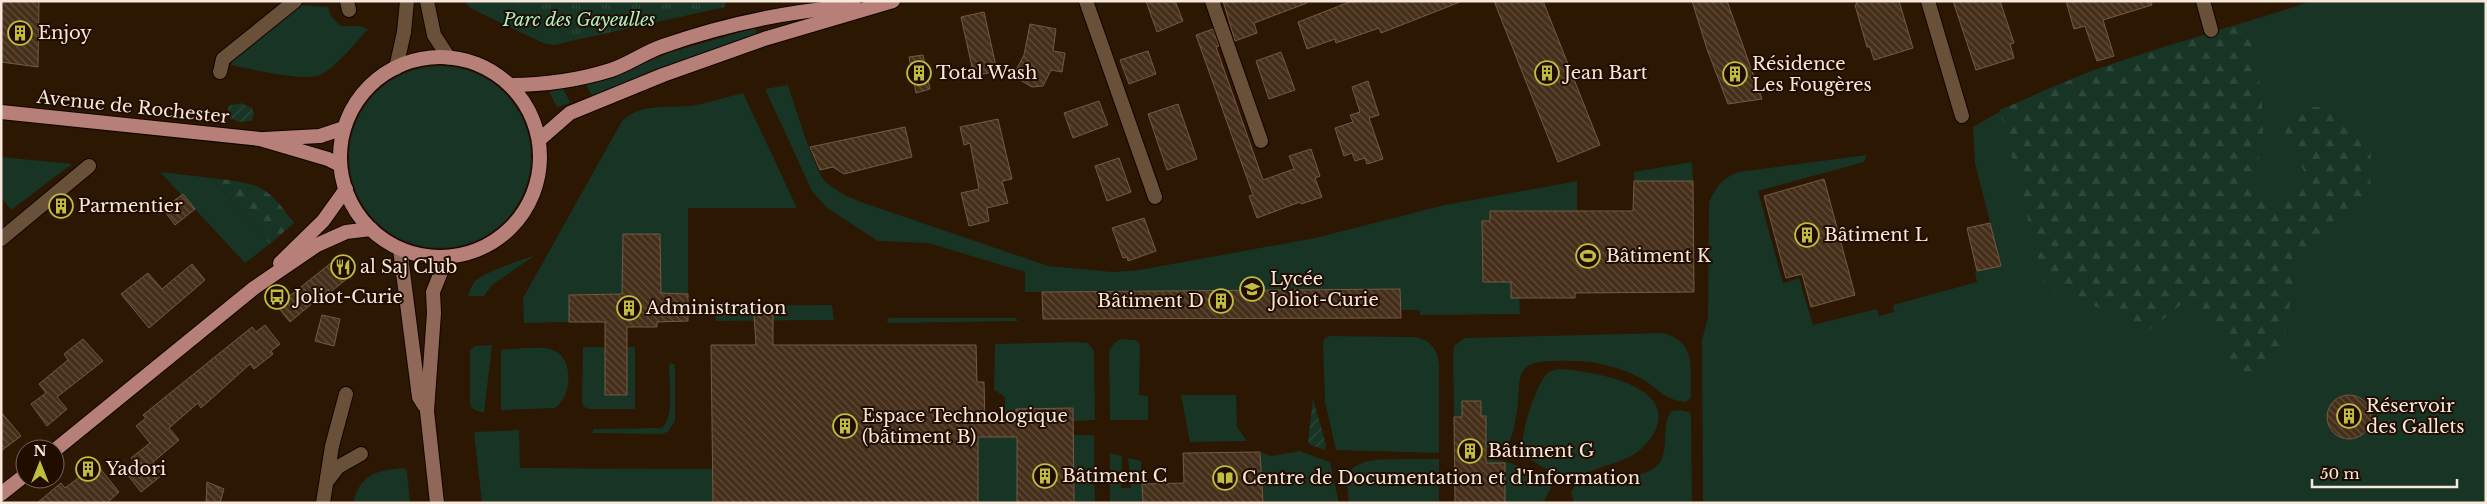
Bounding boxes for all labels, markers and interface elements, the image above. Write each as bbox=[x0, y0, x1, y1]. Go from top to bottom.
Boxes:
park label: Parc des Gayeulles bbox=[502, 9, 655, 31]
building icon: Enjoy bbox=[7, 20, 33, 46]
place label: Enjoy bbox=[38, 22, 92, 44]
place label: Résidence Les Fougères bbox=[1752, 53, 1872, 96]
building icon: Total Wash bbox=[906, 60, 932, 86]
building icon: Jean Bart bbox=[1534, 60, 1560, 86]
building icon: Résidence Les Fougères bbox=[1722, 61, 1748, 87]
place label: Total Wash bbox=[936, 62, 1037, 84]
place label: Jean Bart bbox=[1562, 62, 1648, 84]
street label: Avenue de Rochester bbox=[35, 86, 231, 128]
building icon: Parmentier bbox=[48, 193, 74, 219]
place label: Parmentier bbox=[78, 195, 183, 217]
building icon: Bâtiment L bbox=[1794, 222, 1820, 248]
place label: Bâtiment L bbox=[1824, 224, 1928, 246]
sports icon: Bâtiment K bbox=[1575, 243, 1601, 269]
place label: Bâtiment K bbox=[1606, 245, 1712, 267]
restaurant icon: al Saj Club bbox=[330, 254, 356, 280]
place label: al Saj Club bbox=[360, 256, 457, 278]
place label: Lycée Joliot-Curie bbox=[1268, 268, 1379, 311]
school or university icon: Lycée Joliot-Curie bbox=[1239, 276, 1265, 302]
bus stop icon: Joliot-Curie bbox=[264, 284, 290, 310]
place label: Joliot-Curie bbox=[292, 286, 403, 308]
building icon: Bâtiment D bbox=[1208, 288, 1234, 314]
place label: Bâtiment D bbox=[1097, 290, 1204, 312]
building icon: Administration bbox=[616, 295, 642, 321]
place label: Administration bbox=[645, 297, 786, 319]
place label: Réservoir des Gallets bbox=[2366, 395, 2464, 438]
building icon: Réservoir des Gallets bbox=[2336, 403, 2362, 429]
place label: Espace Technologique (bâtiment B) bbox=[862, 405, 1068, 448]
building icon: Espace Technologique (bâtiment B) bbox=[832, 413, 858, 439]
building icon: Bâtiment G bbox=[1457, 438, 1483, 464]
north arrow bbox=[15, 439, 65, 489]
place label: Bâtiment G bbox=[1488, 440, 1595, 462]
text: N bbox=[33, 442, 47, 460]
building icon: Yadori bbox=[75, 456, 101, 482]
scale bar bbox=[2312, 456, 2457, 488]
place label: Yadori bbox=[105, 458, 166, 480]
building icon: Bâtiment C bbox=[1032, 463, 1058, 489]
text: 50 m bbox=[2320, 464, 2360, 483]
place label: Bâtiment C bbox=[1062, 465, 1167, 487]
library icon: Centre de Documentation et d'Information bbox=[1212, 465, 1238, 491]
place label: Centre de Documentation et d'Information bbox=[1242, 467, 1640, 489]

